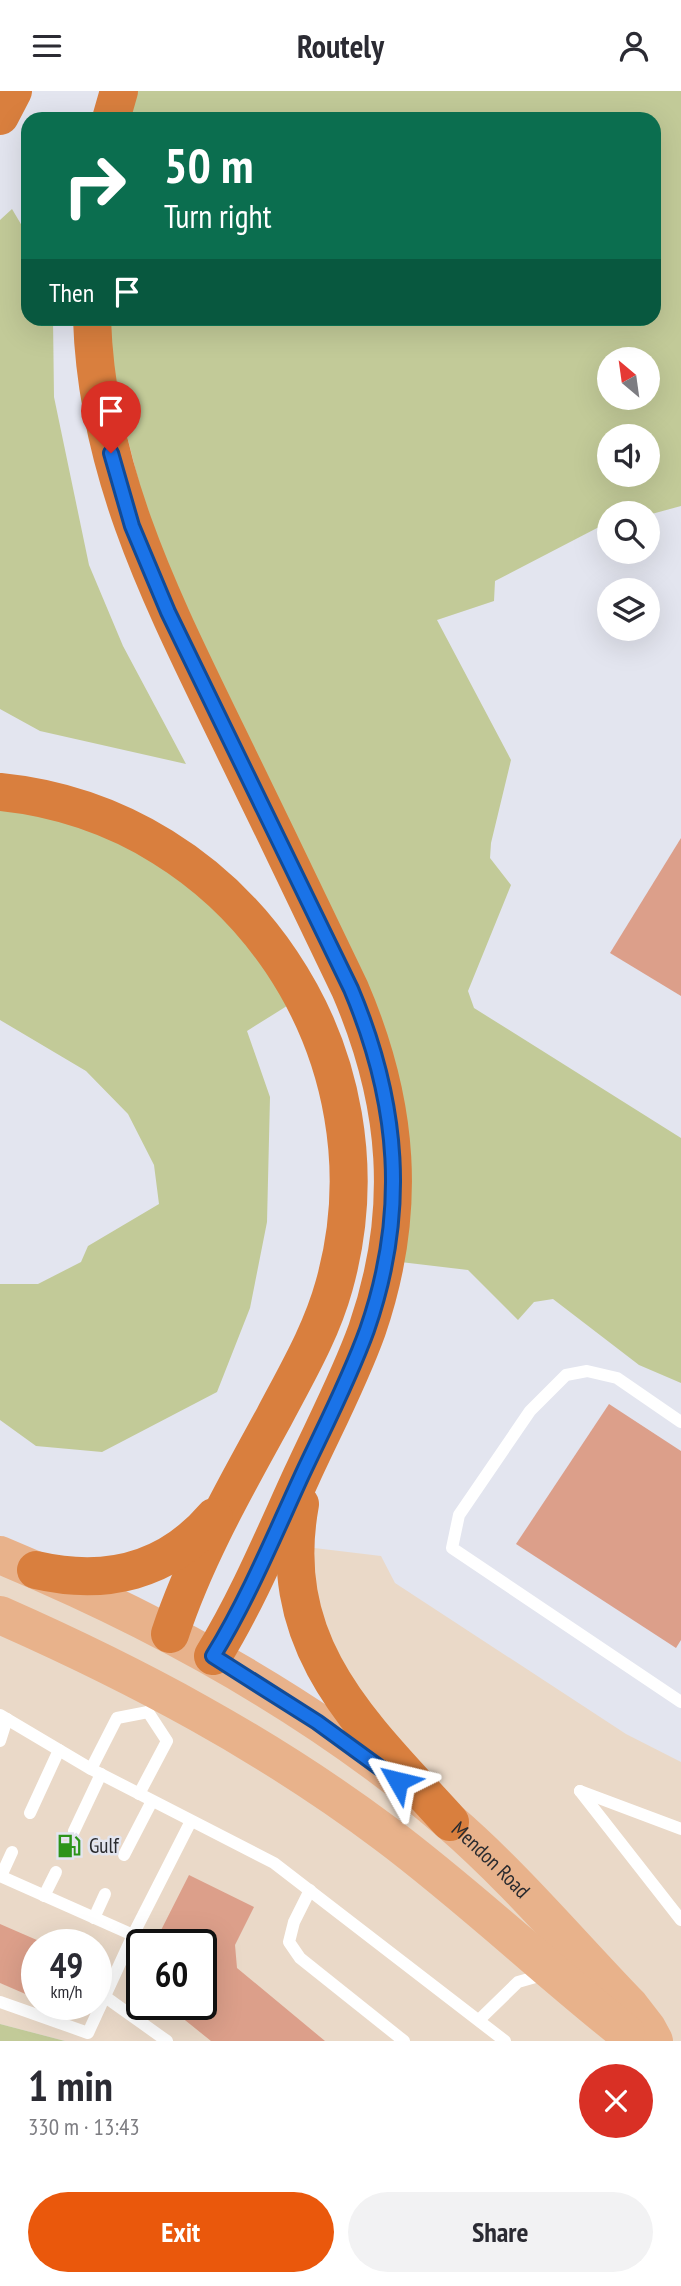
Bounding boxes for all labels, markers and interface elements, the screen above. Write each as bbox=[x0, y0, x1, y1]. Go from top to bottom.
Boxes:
text: Routely bbox=[297, 25, 384, 67]
icon: menu bbox=[28, 27, 66, 65]
icon: person bbox=[615, 27, 653, 65]
text: 50 m bbox=[164, 133, 253, 197]
icon: right bbox=[49, 140, 140, 231]
text: Turn right bbox=[164, 195, 272, 237]
icon: arrive bbox=[108, 273, 146, 311]
text: Then bbox=[49, 276, 94, 309]
north arrow bbox=[597, 347, 660, 409]
map controls bbox=[597, 347, 660, 641]
pin bbox=[81, 381, 141, 453]
icon: arrive bbox=[92, 392, 130, 430]
button: sound bbox=[597, 424, 660, 487]
button: search bbox=[597, 501, 660, 564]
button: layers bbox=[597, 578, 660, 641]
position arrow bbox=[361, 1744, 435, 1818]
street label: Mendon Road bbox=[446, 1815, 536, 1904]
fuel station icon: Gulf bbox=[55, 1832, 83, 1860]
place label: Gulf bbox=[89, 1832, 119, 1859]
speed limit sign: 60 bbox=[126, 1929, 217, 2020]
text: 49 bbox=[50, 1942, 83, 1988]
text: km/h bbox=[51, 1980, 82, 2003]
text: 1 min bbox=[28, 2058, 113, 2113]
button: close bbox=[579, 2064, 653, 2138]
text: 330 m · 13:43 bbox=[28, 2112, 140, 2141]
button: Exit bbox=[28, 2192, 334, 2272]
button: Share bbox=[348, 2192, 653, 2272]

